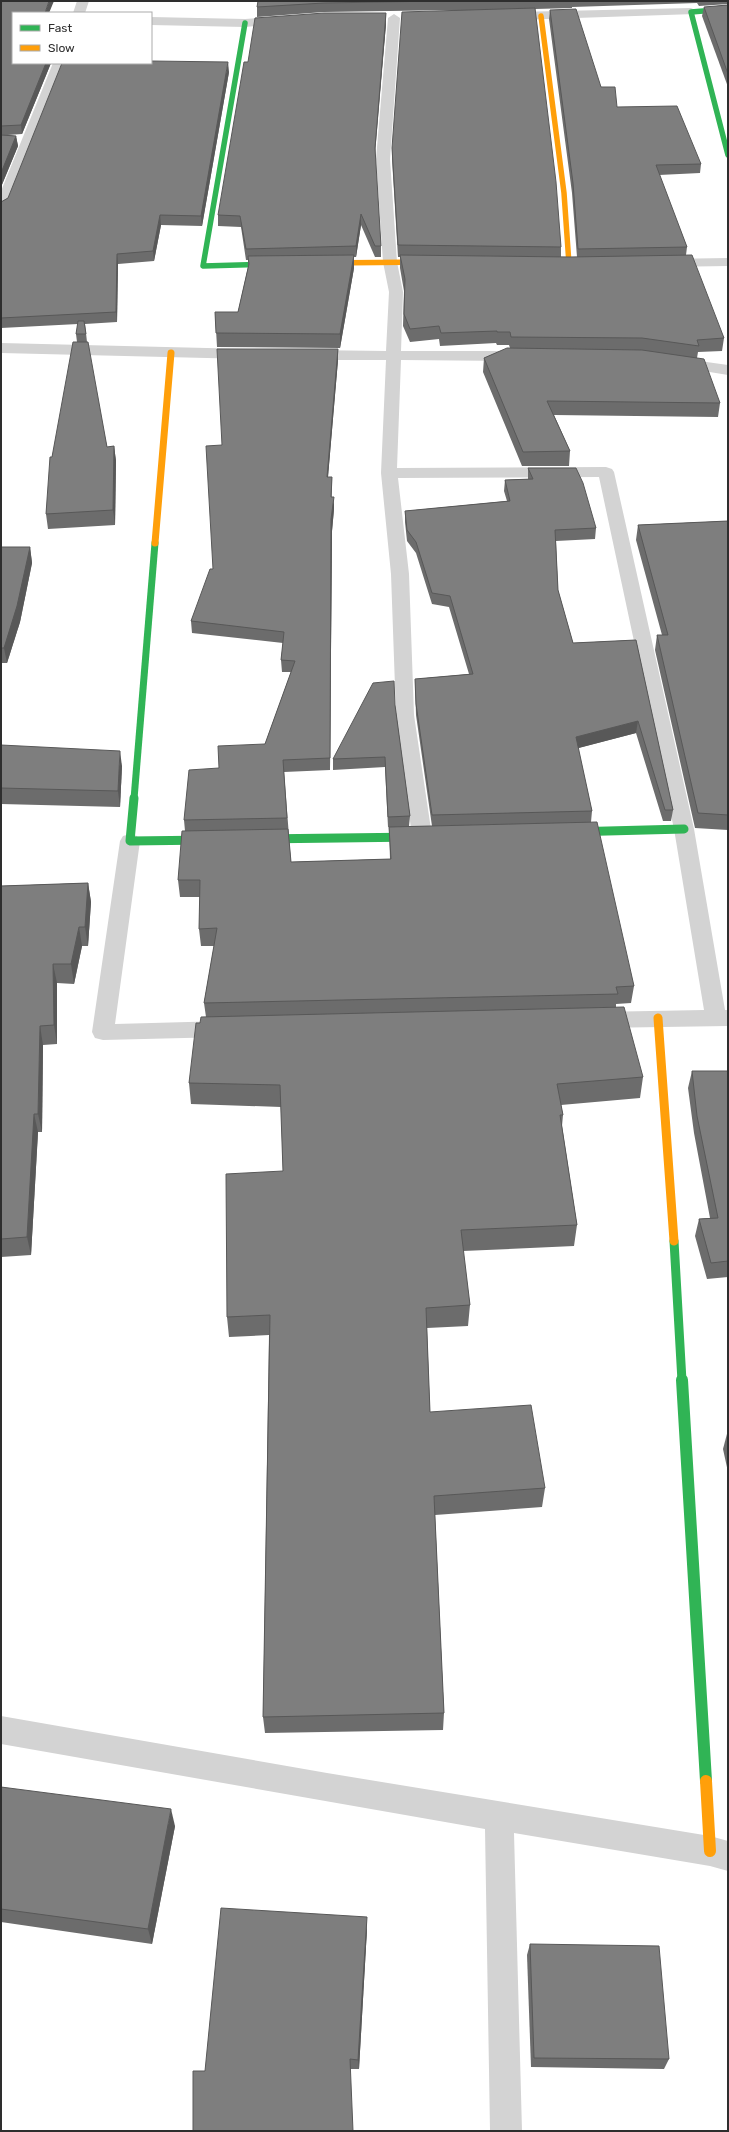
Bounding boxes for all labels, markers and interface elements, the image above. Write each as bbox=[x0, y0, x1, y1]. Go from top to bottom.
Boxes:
legend bbox=[12, 12, 152, 64]
text: Fast bbox=[48, 21, 72, 35]
text: Slow bbox=[48, 41, 75, 55]

